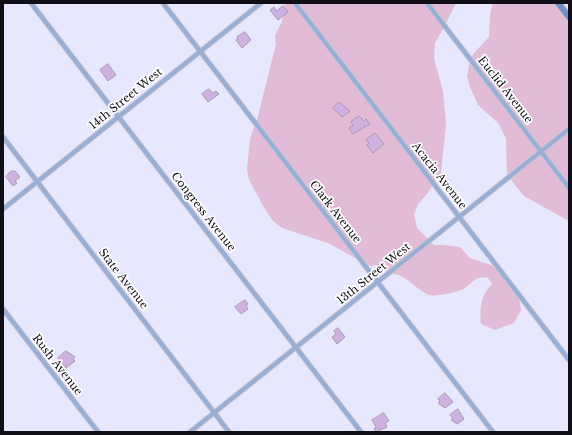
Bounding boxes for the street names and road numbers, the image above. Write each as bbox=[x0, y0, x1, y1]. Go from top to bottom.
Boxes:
street label: Euclid Avenue bbox=[475, 54, 535, 126]
street label: 14th Street West bbox=[87, 66, 165, 132]
street label: Acacia Avenue bbox=[409, 140, 469, 212]
street label: Congress Avenue bbox=[168, 170, 238, 254]
street label: Clark Avenue bbox=[307, 178, 363, 246]
street label: 13th Street West bbox=[335, 240, 413, 308]
street label: State Avenue bbox=[95, 246, 151, 312]
street label: Rush Avenue bbox=[29, 332, 85, 398]

